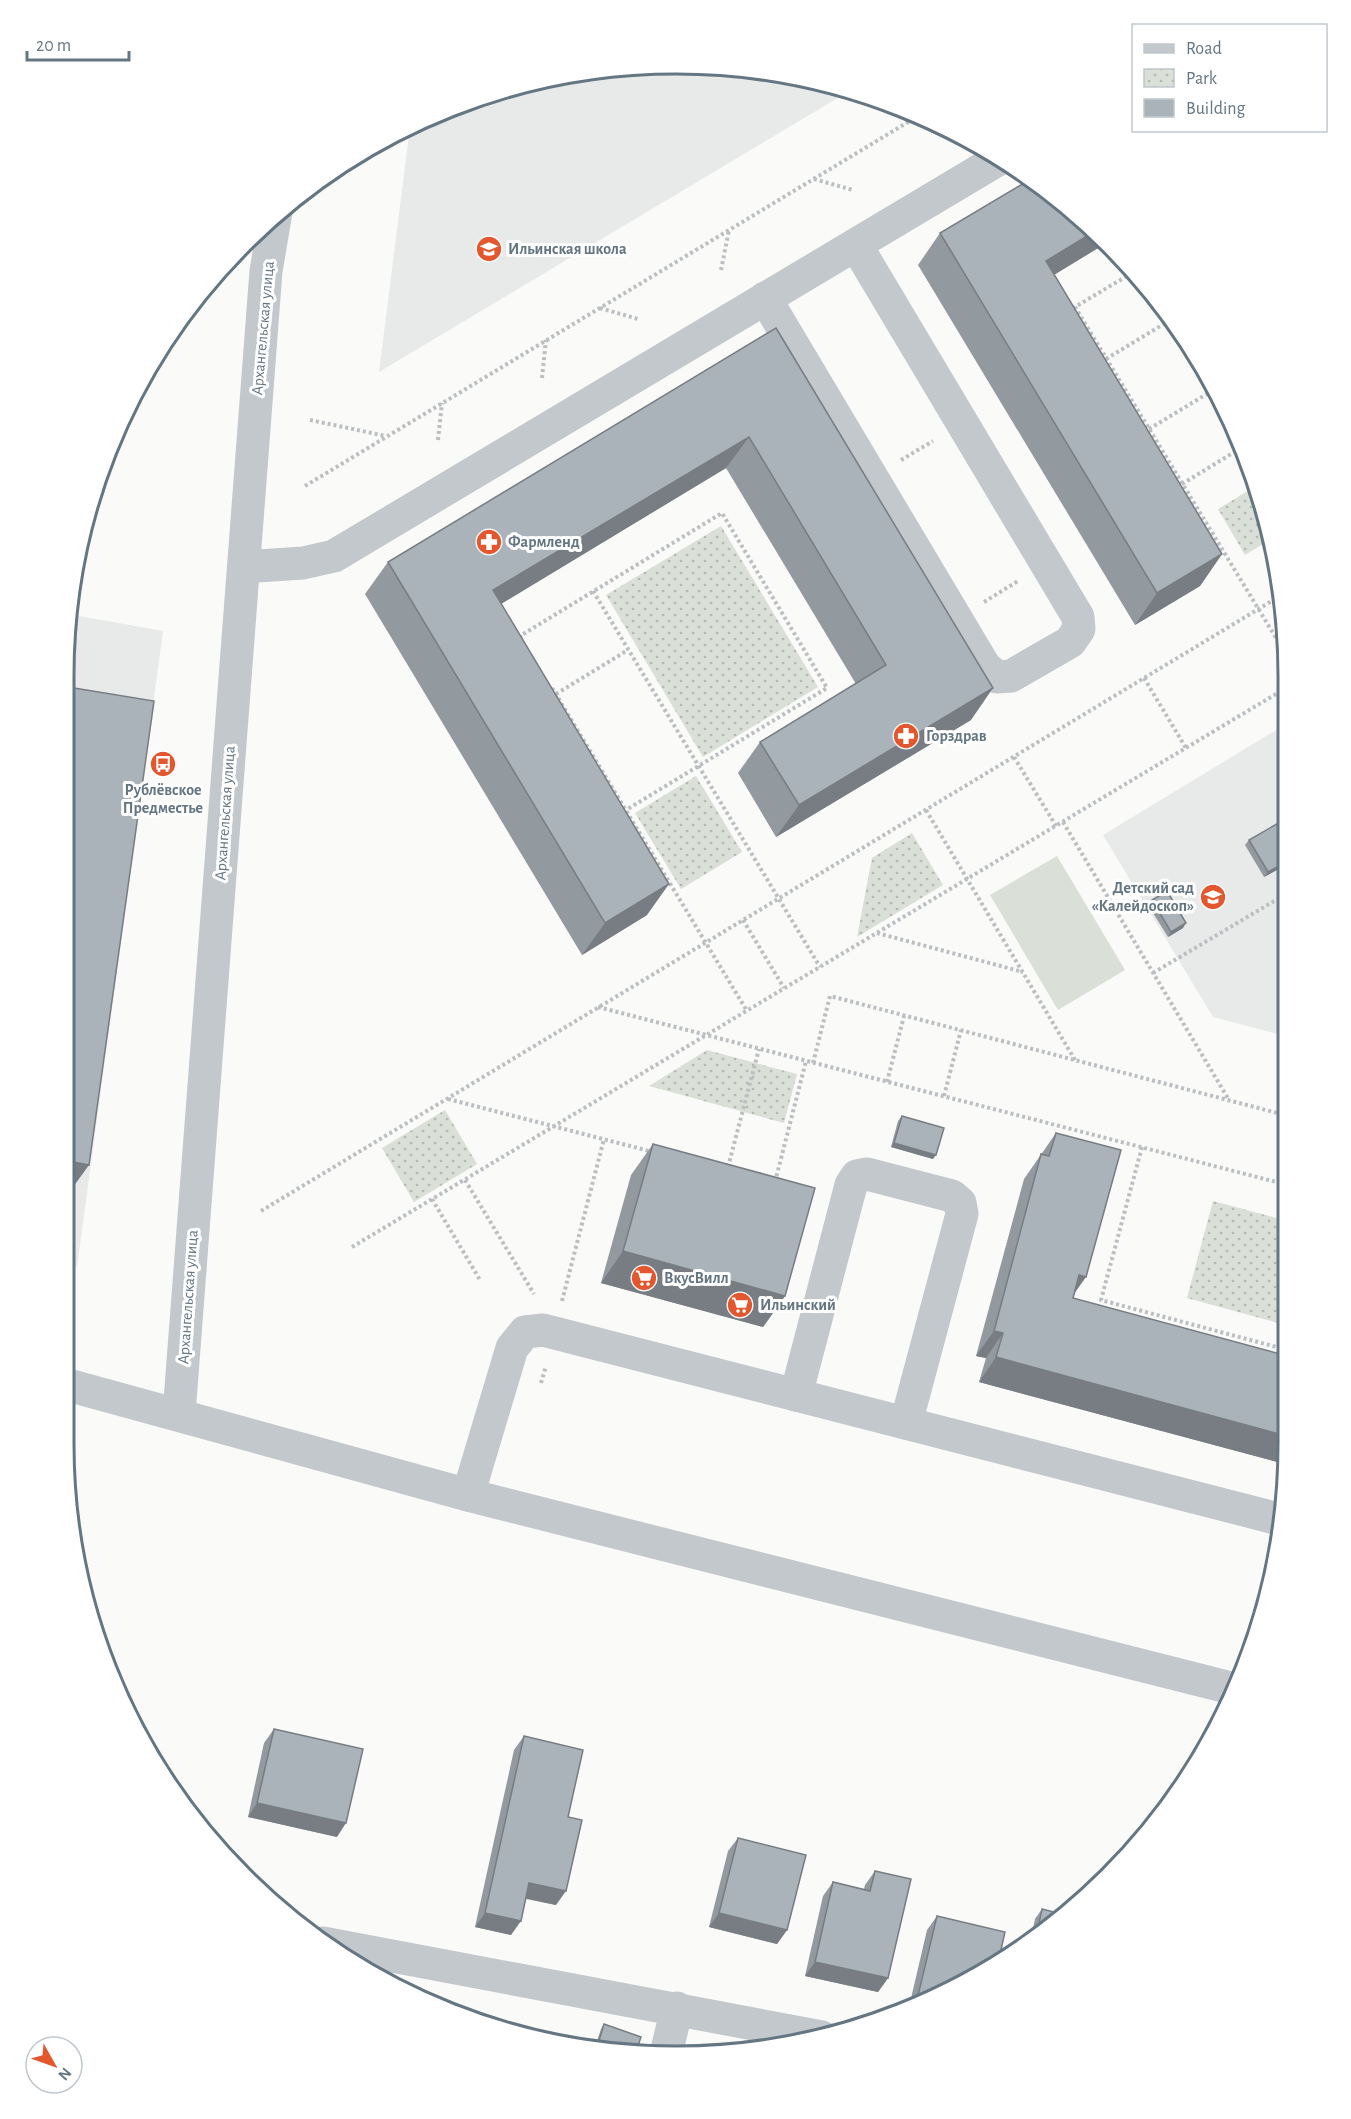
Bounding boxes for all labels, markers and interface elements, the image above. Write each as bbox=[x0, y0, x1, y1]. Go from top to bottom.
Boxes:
scale bar bbox=[27, 24, 129, 62]
legend bbox=[1132, 24, 1327, 132]
text: 20 m bbox=[36, 37, 71, 55]
text: Road bbox=[1186, 40, 1222, 58]
text: Park bbox=[1186, 70, 1218, 88]
text: Building bbox=[1186, 100, 1246, 118]
school or university icon: Ильинская школа bbox=[474, 234, 504, 264]
place label: Ильинская школа bbox=[508, 241, 627, 257]
street label: Архангельская улица bbox=[249, 260, 278, 396]
pharmacy icon: Фармленд bbox=[474, 527, 504, 557]
place label: Фармленд bbox=[508, 534, 580, 550]
pharmacy icon: Горздрав bbox=[891, 721, 921, 751]
place label: Горздрав bbox=[926, 728, 987, 744]
street label: Архангельская улица bbox=[212, 745, 239, 881]
bus stop icon: Рублёвское Предместье bbox=[148, 749, 178, 779]
place label: Рублёвское Предместье bbox=[123, 782, 203, 816]
place label: Детский сад «Калейдоскоп» bbox=[1092, 880, 1194, 914]
school or university icon: Детский сад «Калейдоскоп» bbox=[1198, 882, 1228, 912]
street label: Архангельская улица bbox=[175, 1229, 202, 1365]
supermarket icon: ВкусВилл bbox=[629, 1263, 659, 1293]
place label: ВкусВилл bbox=[664, 1270, 729, 1287]
supermarket icon: Ильинский bbox=[725, 1290, 755, 1320]
place label: Ильинский bbox=[760, 1297, 836, 1313]
north arrow bbox=[24, 2035, 84, 2095]
text: N bbox=[55, 2065, 74, 2083]

